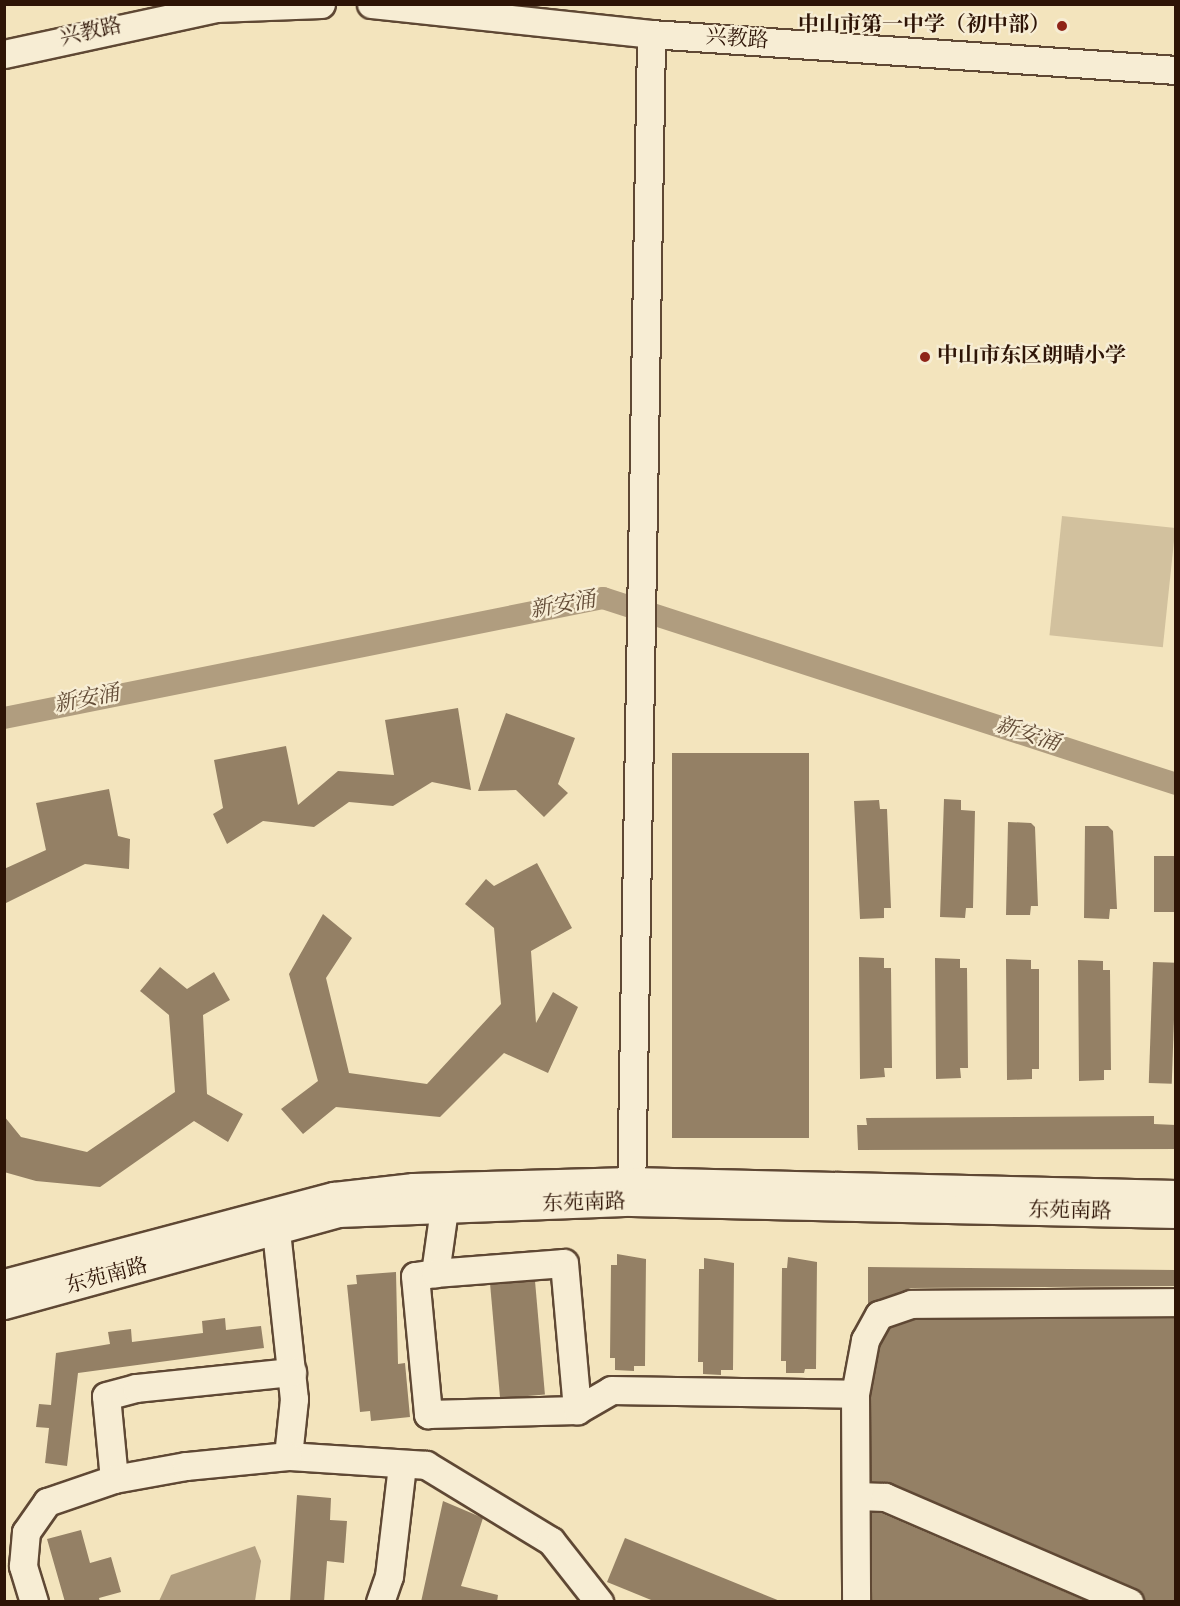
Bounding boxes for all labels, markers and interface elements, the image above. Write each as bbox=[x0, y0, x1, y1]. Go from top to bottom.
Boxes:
place label: 中山市第一中学（初中部） bbox=[798, 13, 1050, 39]
street label: 兴教路 bbox=[57, 14, 125, 52]
marker: 中山市第一中学（初中部） bbox=[1055, 19, 1069, 33]
street label: 兴教路 bbox=[705, 25, 769, 55]
place label: 中山市东区朗晴小学 bbox=[937, 344, 1126, 370]
marker: 中山市东区朗晴小学 bbox=[918, 350, 932, 364]
water label: 新安涌 bbox=[528, 588, 598, 626]
water label: 新安涌 bbox=[52, 682, 122, 720]
water label: 新安涌 bbox=[992, 713, 1062, 759]
street label: 东苑南路 bbox=[542, 1190, 626, 1218]
street label: 东苑南路 bbox=[1028, 1199, 1112, 1225]
street label: 东苑南路 bbox=[63, 1254, 151, 1300]

